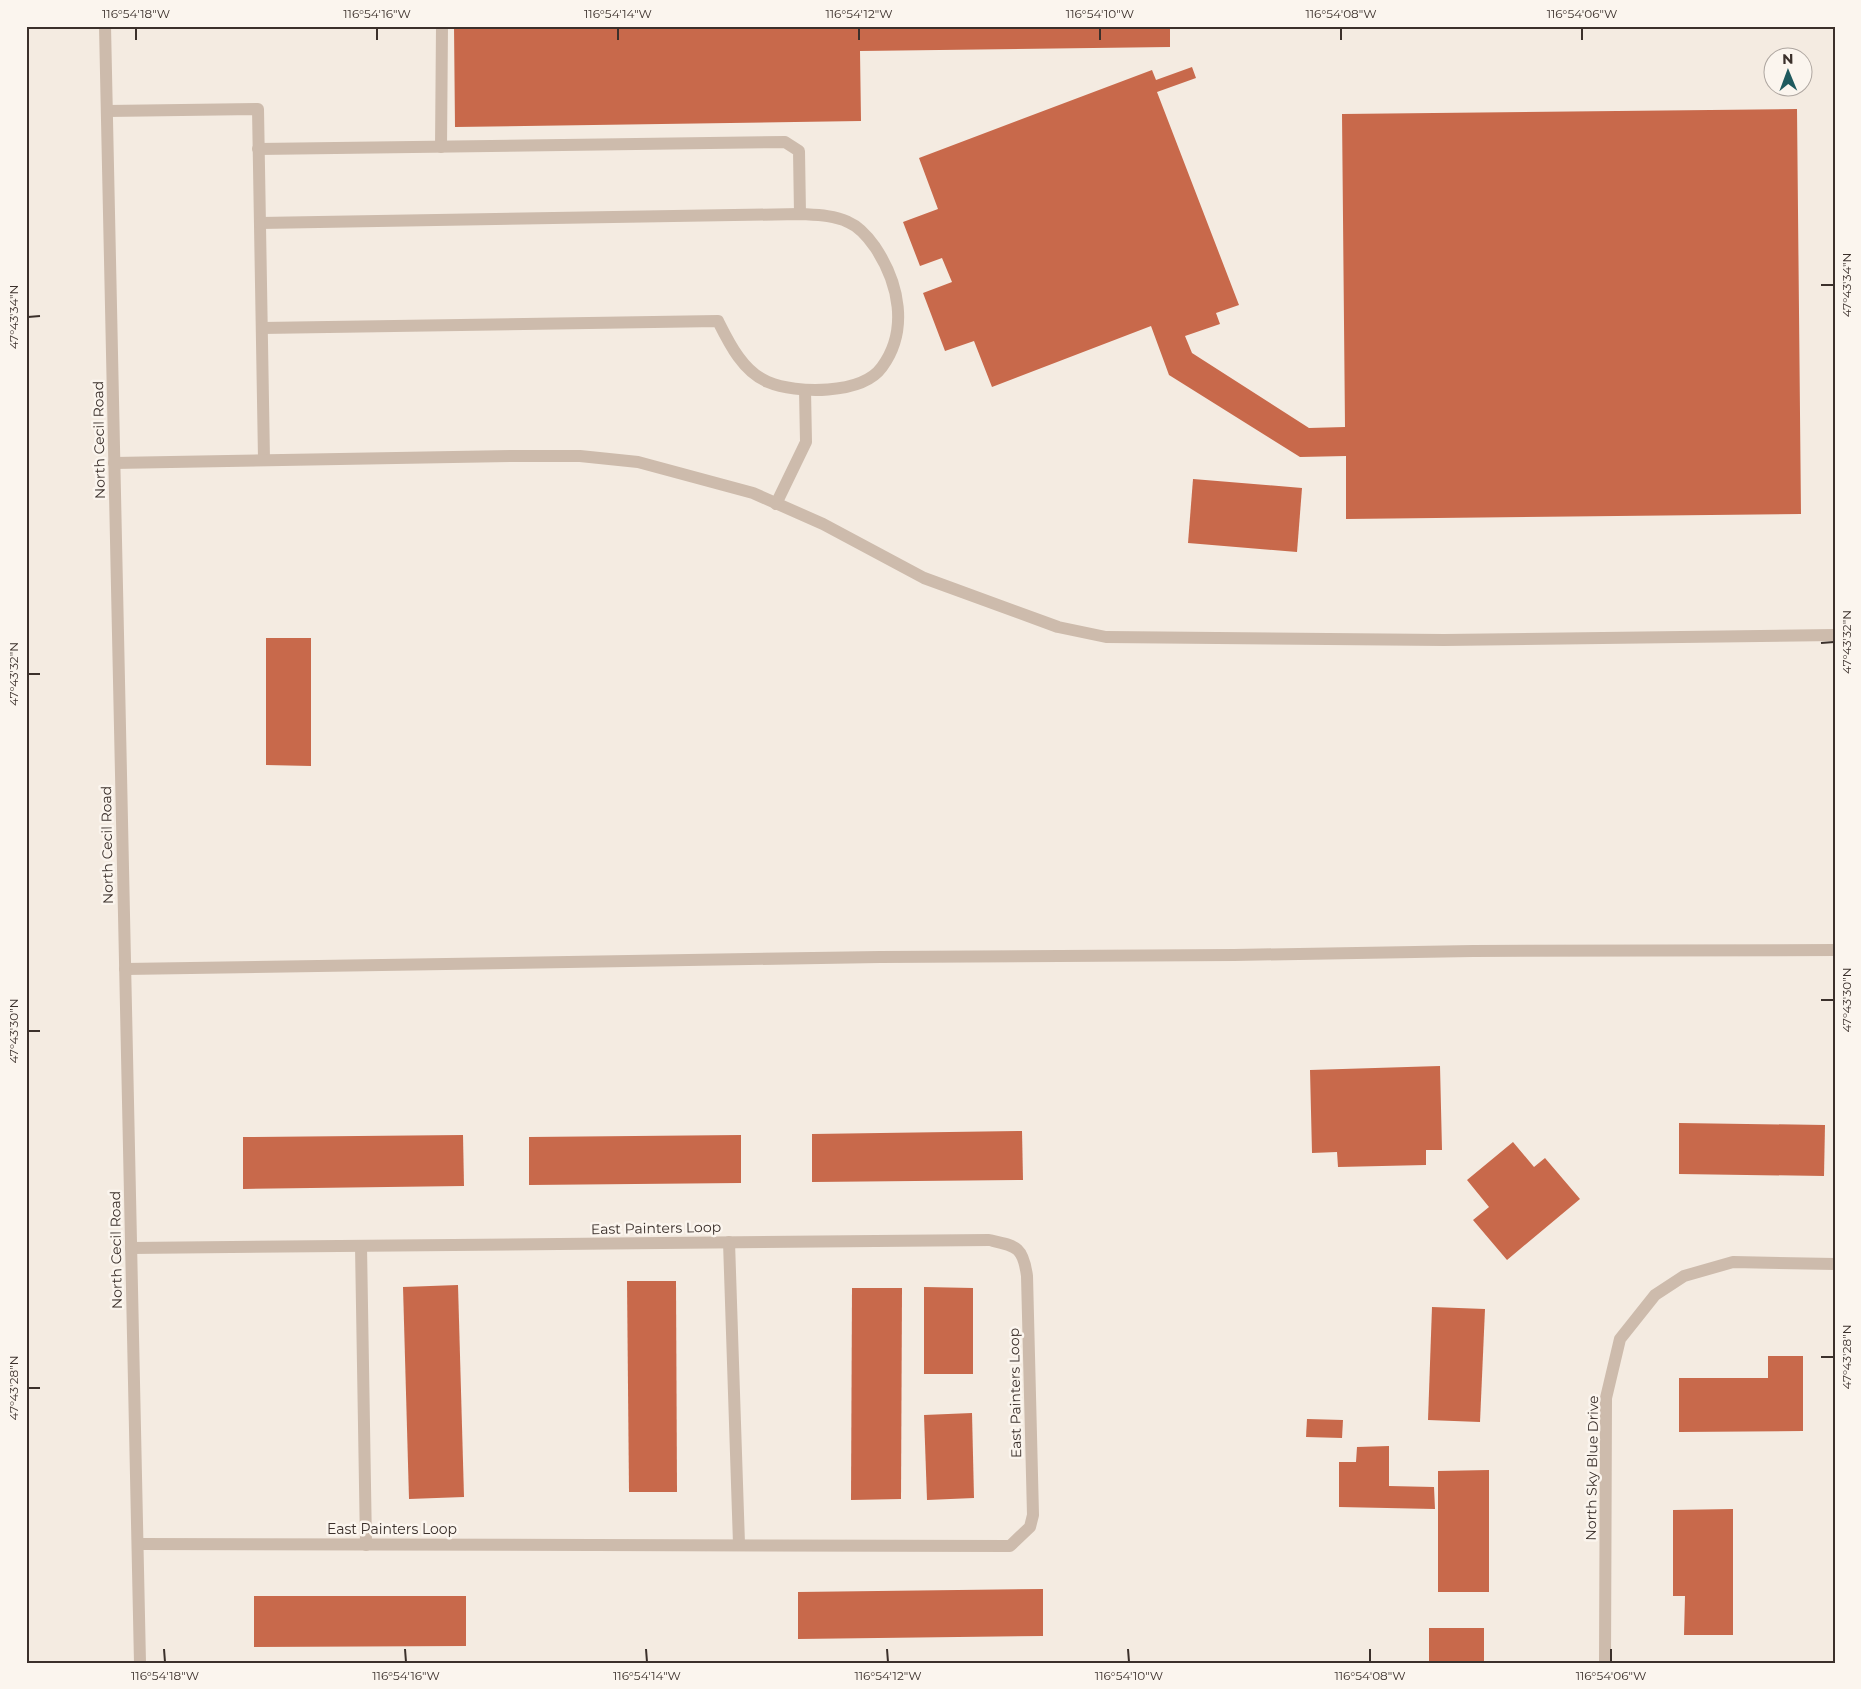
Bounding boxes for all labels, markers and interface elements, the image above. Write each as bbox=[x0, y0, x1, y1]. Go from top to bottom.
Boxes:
text: 116°54'18"W bbox=[102, 6, 170, 21]
text: 116°54'16"W bbox=[343, 6, 411, 21]
text: 116°54'14"W bbox=[584, 6, 652, 21]
text: 116°54'12"W bbox=[825, 6, 893, 21]
text: 116°54'10"W bbox=[1066, 6, 1134, 21]
text: 116°54'08"W bbox=[1305, 6, 1377, 21]
text: 116°54'06"W bbox=[1547, 6, 1617, 21]
north arrow bbox=[1764, 48, 1814, 98]
text: N bbox=[1782, 50, 1794, 68]
text: 47°43'34"N bbox=[1839, 253, 1854, 317]
text: 47°43'34"N bbox=[6, 285, 21, 349]
street label: North Cecil Road bbox=[89, 381, 109, 499]
text: 47°43'32"N bbox=[1839, 610, 1854, 674]
text: 47°43'32"N bbox=[6, 642, 21, 706]
street label: North Cecil Road bbox=[97, 786, 117, 904]
text: 47°43'30"N bbox=[1839, 967, 1854, 1033]
text: 47°43'30"N bbox=[6, 998, 21, 1064]
street label: North Cecil Road bbox=[106, 1191, 126, 1309]
street label: East Painters Loop bbox=[591, 1218, 721, 1238]
text: 47°43'28"N bbox=[1839, 1325, 1854, 1389]
street label: East Painters Loop bbox=[1005, 1328, 1025, 1458]
text: 47°43'28"N bbox=[6, 1356, 21, 1420]
street label: North Sky Blue Drive bbox=[1582, 1395, 1602, 1541]
street label: East Painters Loop bbox=[327, 1520, 457, 1538]
text: 116°54'18"W bbox=[131, 1668, 199, 1683]
text: 116°54'16"W bbox=[372, 1668, 440, 1683]
text: 116°54'14"W bbox=[613, 1668, 681, 1683]
text: 116°54'12"W bbox=[854, 1668, 922, 1683]
text: 116°54'10"W bbox=[1095, 1668, 1163, 1683]
text: 116°54'08"W bbox=[1334, 1668, 1406, 1683]
text: 116°54'06"W bbox=[1576, 1668, 1646, 1683]

